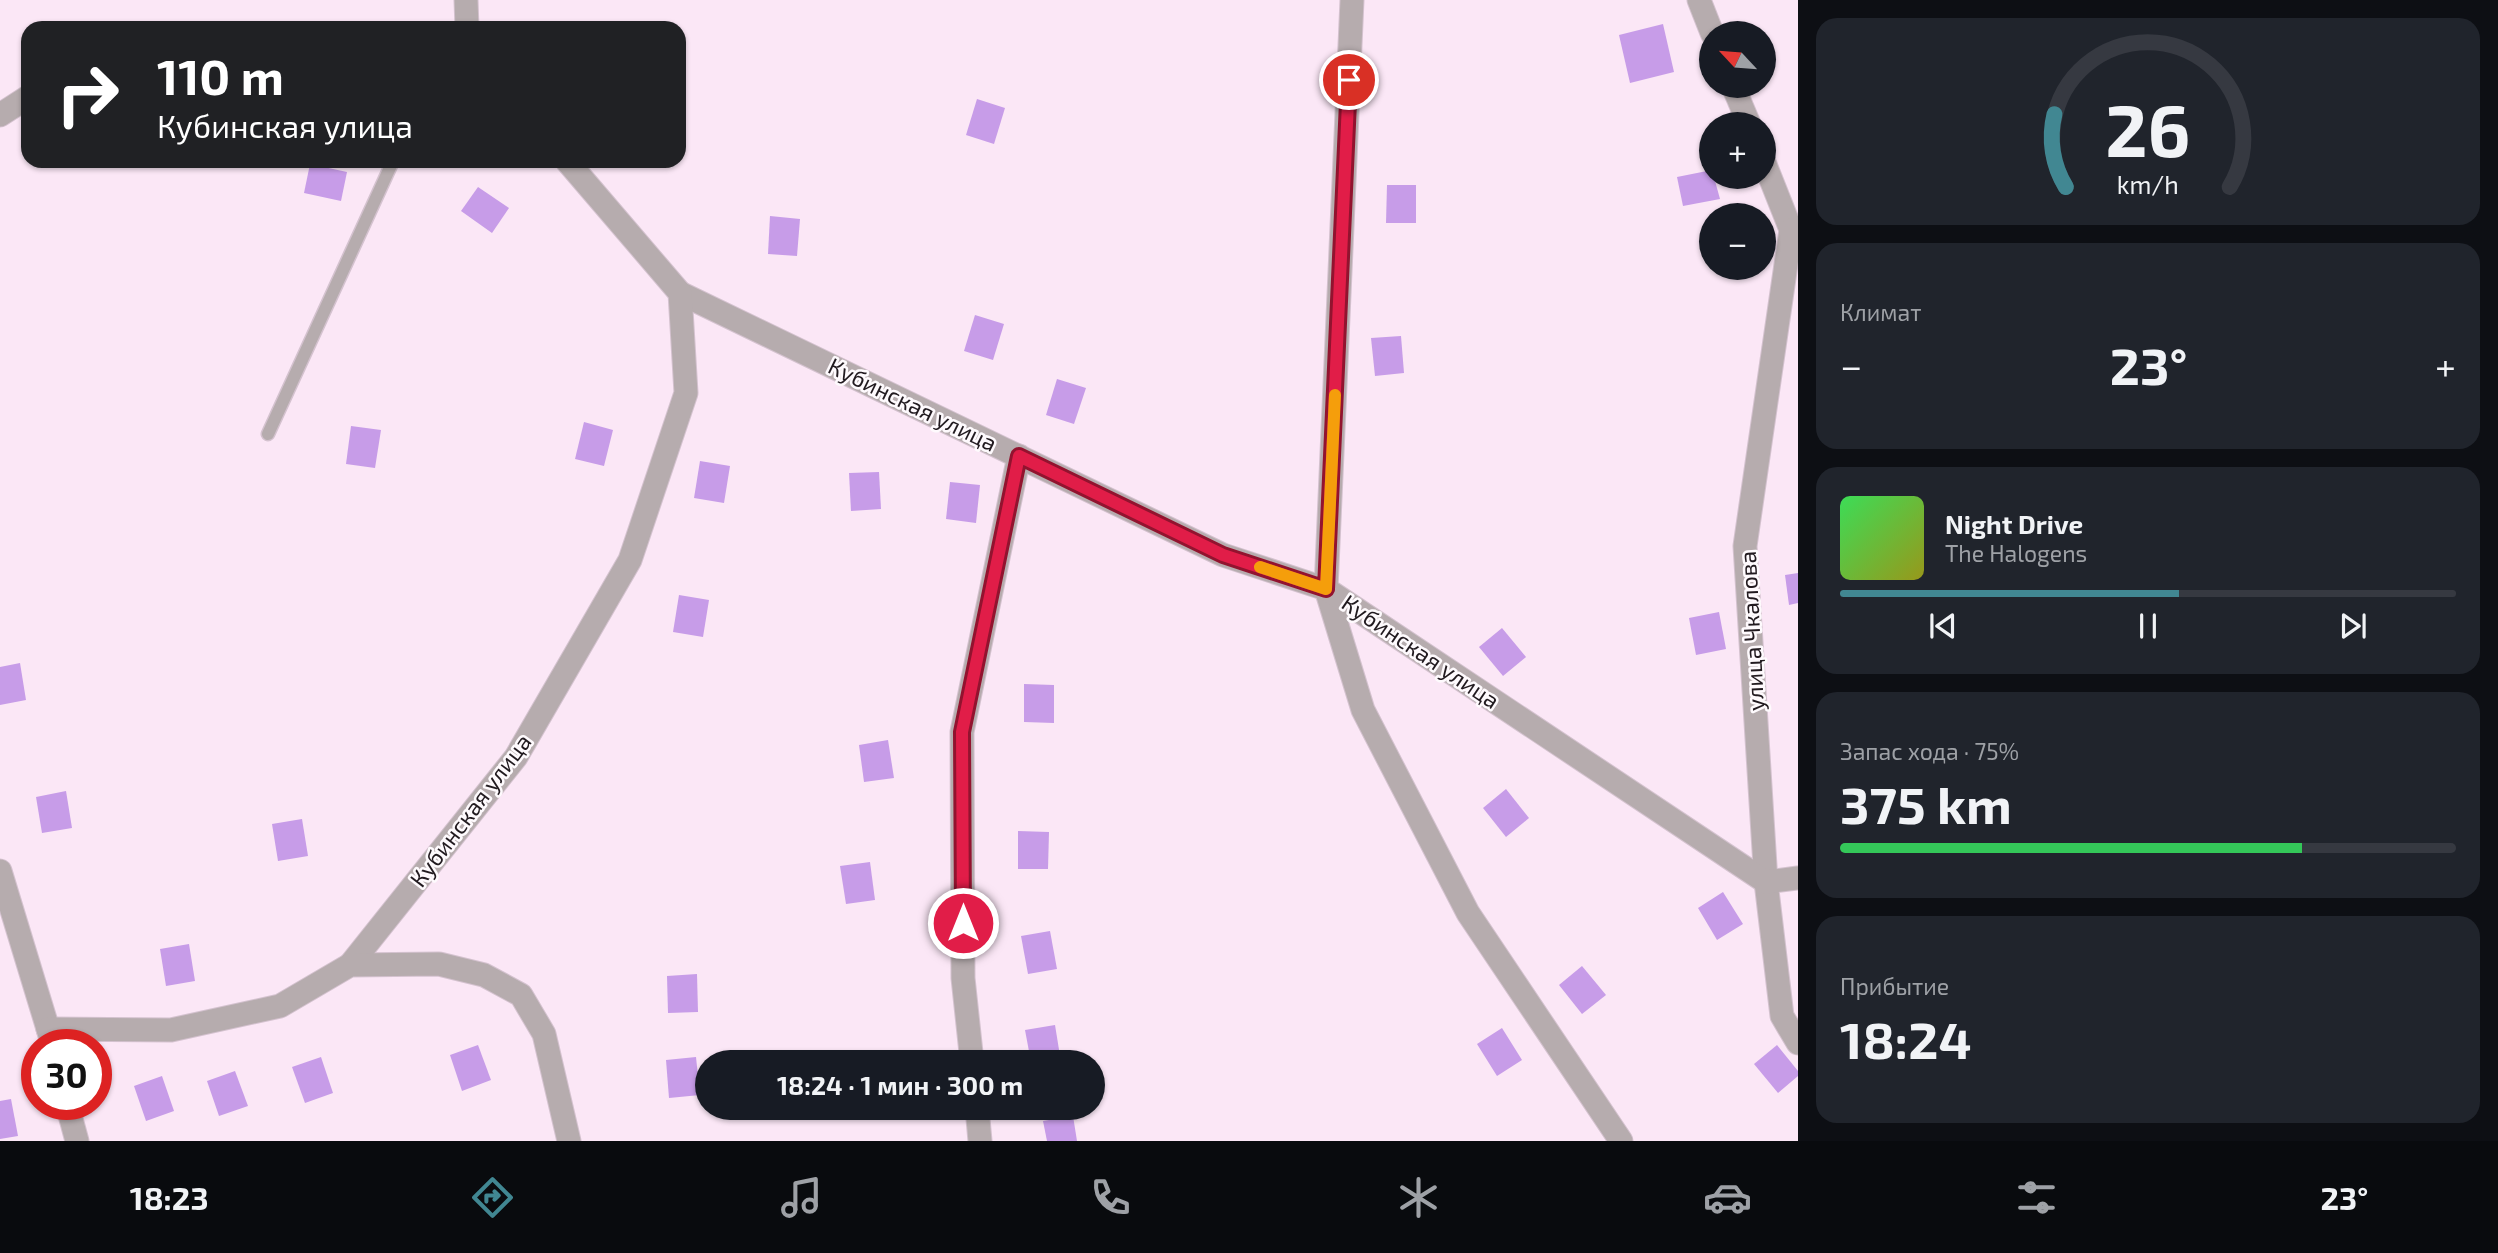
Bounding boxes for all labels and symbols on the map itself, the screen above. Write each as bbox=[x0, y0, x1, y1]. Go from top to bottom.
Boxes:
north arrow bbox=[1699, 21, 1776, 98]
pin bbox=[1319, 50, 1379, 110]
street label: Кубинская улица bbox=[824, 351, 1002, 458]
street label: улица Чкалова bbox=[1733, 550, 1770, 712]
street label: Кубинская улица bbox=[1336, 588, 1505, 715]
street label: Кубинская улица bbox=[403, 728, 537, 893]
position arrow bbox=[926, 886, 1000, 960]
speed limit sign: 30 bbox=[21, 1029, 112, 1120]

